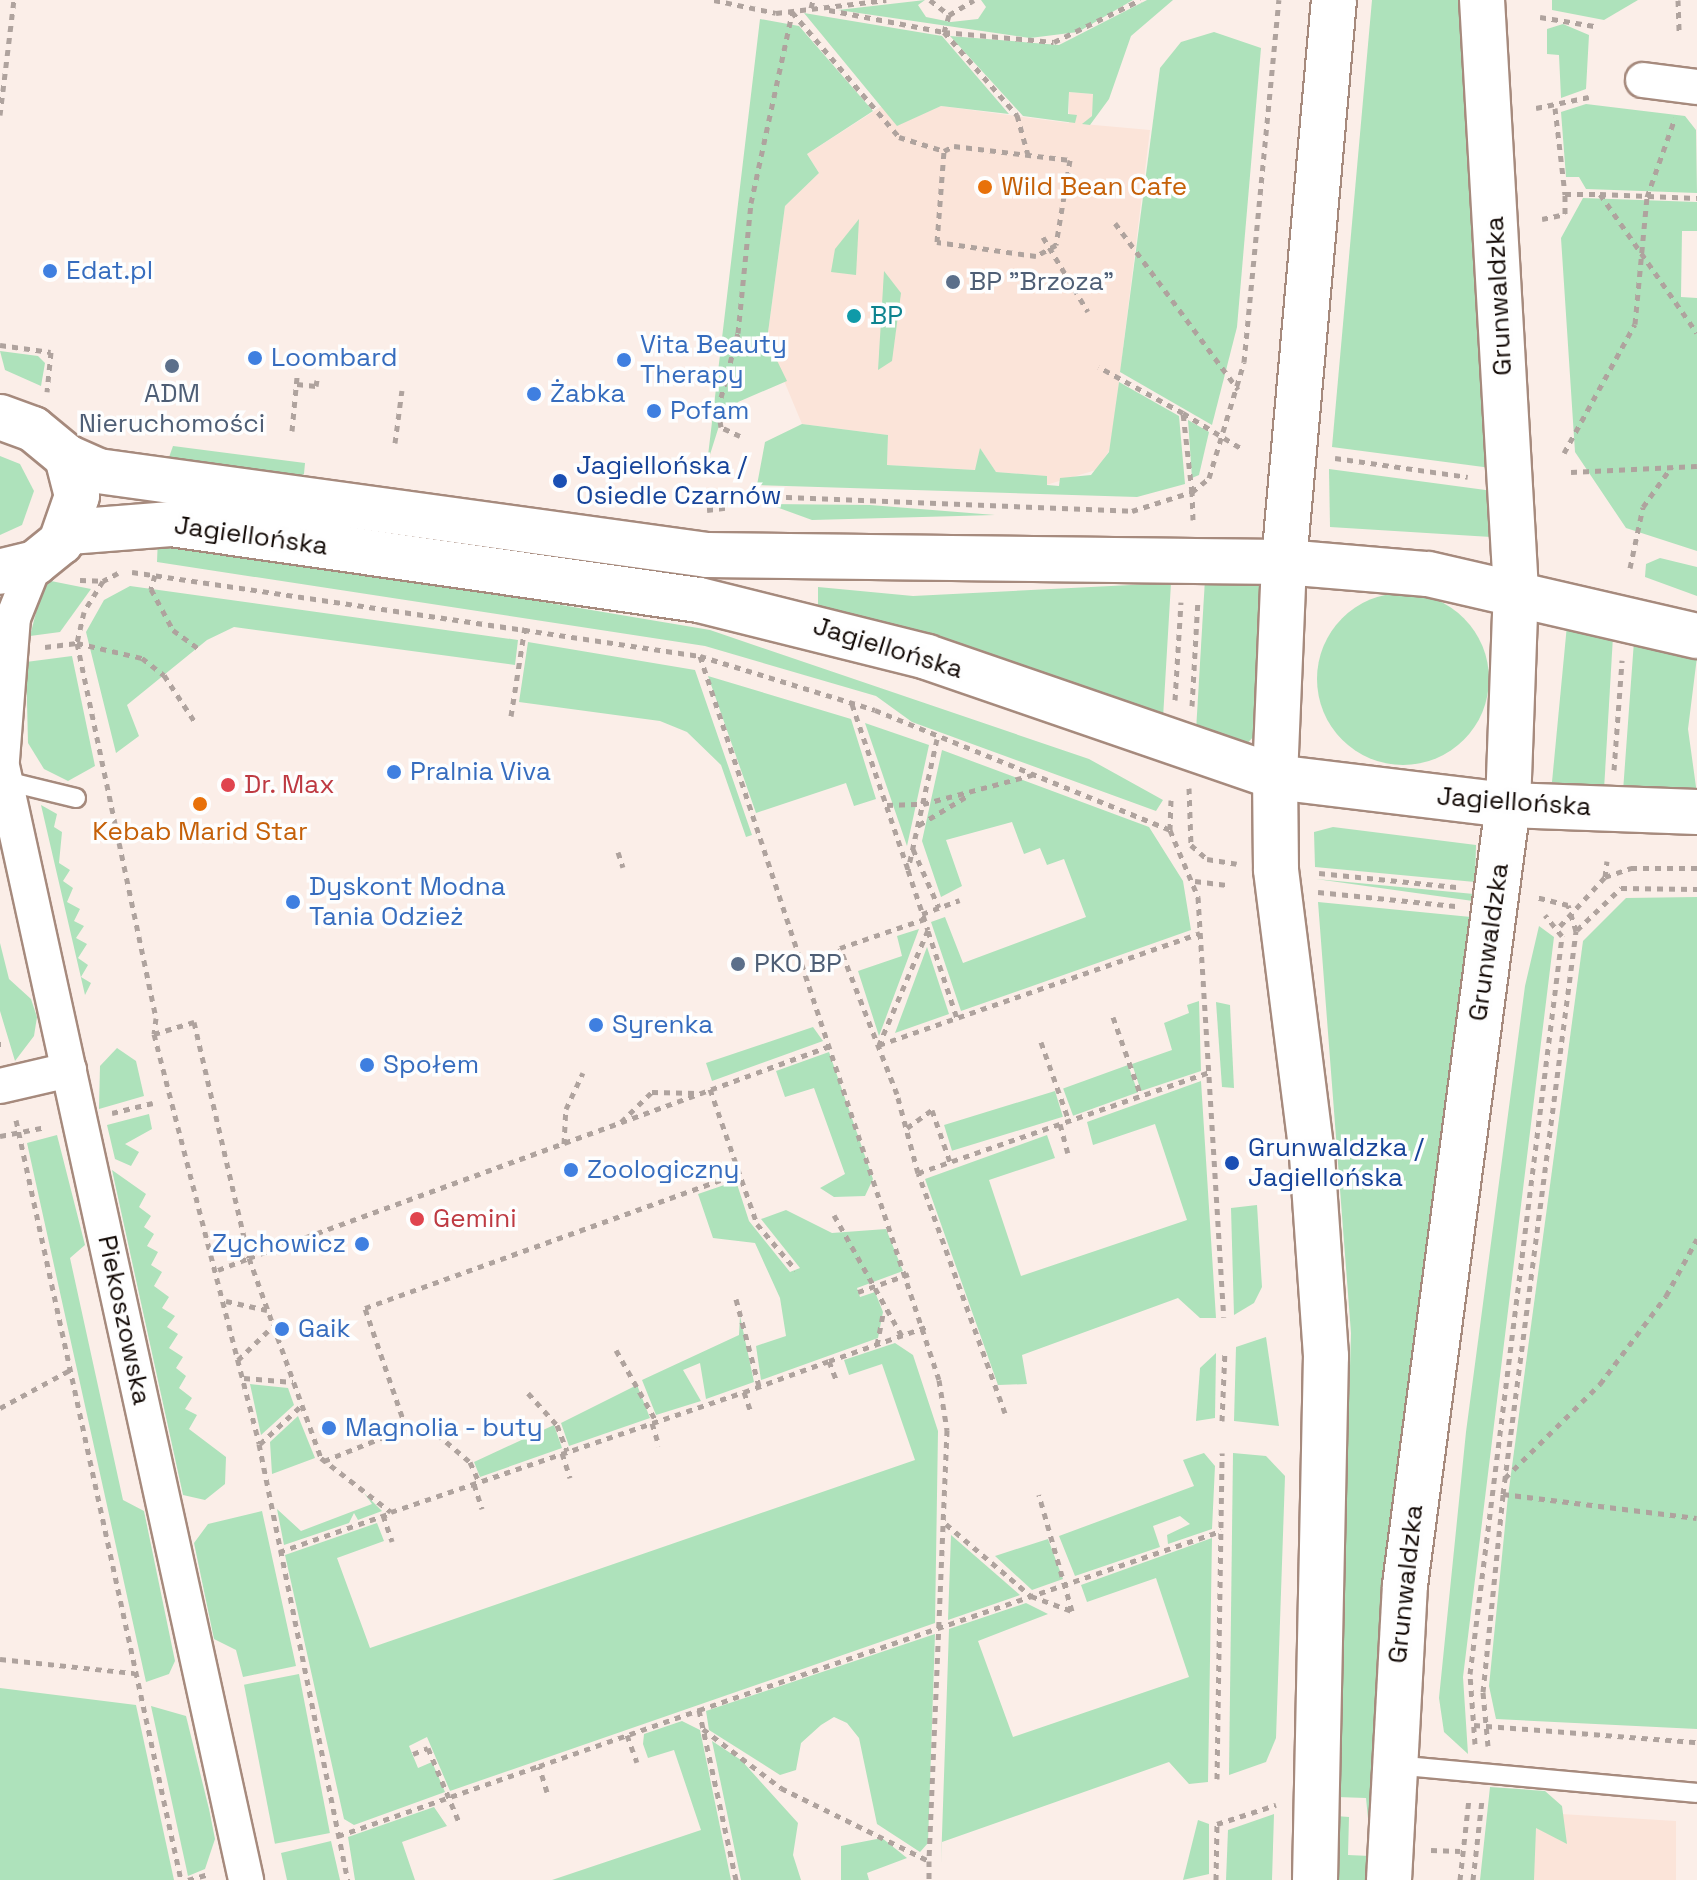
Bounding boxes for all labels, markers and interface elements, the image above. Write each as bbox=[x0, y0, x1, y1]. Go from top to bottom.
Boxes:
place label: Wild Bean Cafe bbox=[1001, 171, 1187, 203]
marker: Wild Bean Cafe bbox=[976, 178, 994, 196]
street label: Grunwaldzka bbox=[1479, 216, 1519, 376]
place label: Edat.pl bbox=[66, 255, 153, 287]
marker: Edat.pl bbox=[41, 262, 59, 280]
place label: BP "Brzoza" bbox=[969, 266, 1114, 298]
marker: BP "Brzoza" bbox=[944, 273, 962, 291]
place label: BP bbox=[870, 300, 903, 332]
marker: BP bbox=[845, 307, 863, 325]
place label: Vita Beauty Therapy bbox=[640, 329, 787, 390]
place label: Loombard bbox=[271, 342, 397, 374]
marker: Loombard bbox=[246, 349, 264, 367]
marker: Vita Beauty Therapy bbox=[615, 351, 633, 369]
marker: ADM Nieruchomości bbox=[163, 357, 181, 375]
place label: ADM Nieruchomości bbox=[79, 378, 265, 440]
place label: Żabka bbox=[550, 378, 625, 410]
marker: Żabka bbox=[525, 385, 543, 403]
place label: Pofam bbox=[670, 395, 749, 427]
marker: Pofam bbox=[645, 402, 663, 420]
place label: Jagiellońska / Osiedle Czarnów bbox=[576, 450, 782, 512]
marker: Jagiellońska / Osiedle Czarnów bbox=[551, 472, 569, 490]
street label: Jagiellońska bbox=[172, 510, 330, 562]
street label: Jagiellońska bbox=[809, 610, 967, 686]
place label: Pralnia Viva bbox=[410, 756, 551, 788]
marker: Pralnia Viva bbox=[385, 763, 403, 781]
place label: Dr. Max bbox=[244, 769, 336, 801]
marker: Dr. Max bbox=[219, 776, 237, 794]
street label: Jagiellońska bbox=[1436, 781, 1592, 823]
marker: Kebab Marid Star bbox=[191, 795, 209, 813]
place label: Kebab Marid Star bbox=[92, 816, 308, 848]
street label: Grunwaldzka bbox=[1462, 861, 1516, 1023]
place label: Dyskont Modna Tania Odzież bbox=[309, 871, 506, 932]
marker: Dyskont Modna Tania Odzież bbox=[284, 893, 302, 911]
place label: PKO BP bbox=[754, 948, 842, 980]
marker: PKO BP bbox=[729, 955, 747, 973]
place label: Syrenka bbox=[612, 1009, 713, 1041]
marker: Syrenka bbox=[587, 1016, 605, 1034]
place label: Społem bbox=[383, 1049, 479, 1081]
marker: Społem bbox=[358, 1056, 376, 1074]
place label: Grunwaldzka / Jagiellońska bbox=[1248, 1132, 1424, 1194]
place label: Zoologiczny bbox=[587, 1154, 740, 1186]
marker: Grunwaldzka / Jagiellońska bbox=[1223, 1154, 1241, 1172]
marker: Zoologiczny bbox=[562, 1161, 580, 1179]
place label: Gemini bbox=[433, 1203, 517, 1235]
marker: Gemini bbox=[408, 1210, 426, 1228]
place label: Zychowicz bbox=[212, 1228, 346, 1260]
street label: Piekoszowska bbox=[91, 1232, 157, 1408]
marker: Zychowicz bbox=[353, 1235, 371, 1253]
place label: Gaik bbox=[298, 1313, 350, 1345]
marker: Gaik bbox=[273, 1320, 291, 1338]
place label: Magnolia - buty bbox=[345, 1412, 544, 1444]
marker: Magnolia - buty bbox=[320, 1419, 338, 1437]
street label: Grunwaldzka bbox=[1382, 1503, 1430, 1665]

